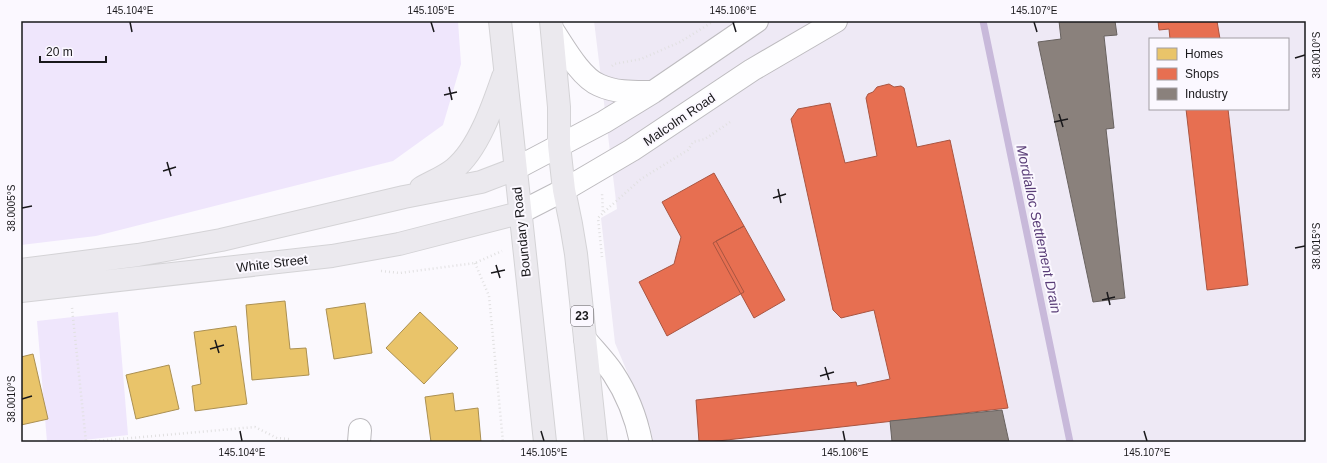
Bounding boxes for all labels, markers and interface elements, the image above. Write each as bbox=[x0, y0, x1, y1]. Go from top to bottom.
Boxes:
text: 145.104°E bbox=[107, 5, 154, 16]
text: 145.105°E bbox=[408, 5, 455, 16]
text: 145.106°E bbox=[710, 5, 757, 16]
text: 145.107°E bbox=[1011, 5, 1058, 16]
text: 38.0010°S bbox=[1311, 31, 1322, 78]
scale bar bbox=[40, 38, 106, 64]
legend bbox=[1149, 38, 1289, 110]
text: 20 m bbox=[46, 45, 73, 59]
text: Homes bbox=[1185, 47, 1223, 61]
text: Shops bbox=[1185, 67, 1219, 81]
text: Industry bbox=[1185, 87, 1228, 101]
street label: Malcolm Road bbox=[641, 90, 718, 149]
water label: Mordialloc Settlement Drain bbox=[1013, 143, 1065, 315]
text: 38.0005°S bbox=[6, 184, 17, 231]
street label: Boundary Road bbox=[509, 186, 534, 278]
text: 38.0015°S bbox=[1311, 222, 1322, 269]
street label: White Street bbox=[236, 252, 309, 275]
road number: 23 bbox=[571, 306, 593, 326]
text: 38.0010°S bbox=[6, 375, 17, 422]
text: 145.104°E bbox=[219, 447, 266, 458]
text: 145.105°E bbox=[521, 447, 568, 458]
text: 145.106°E bbox=[822, 447, 869, 458]
text: 145.107°E bbox=[1124, 447, 1171, 458]

